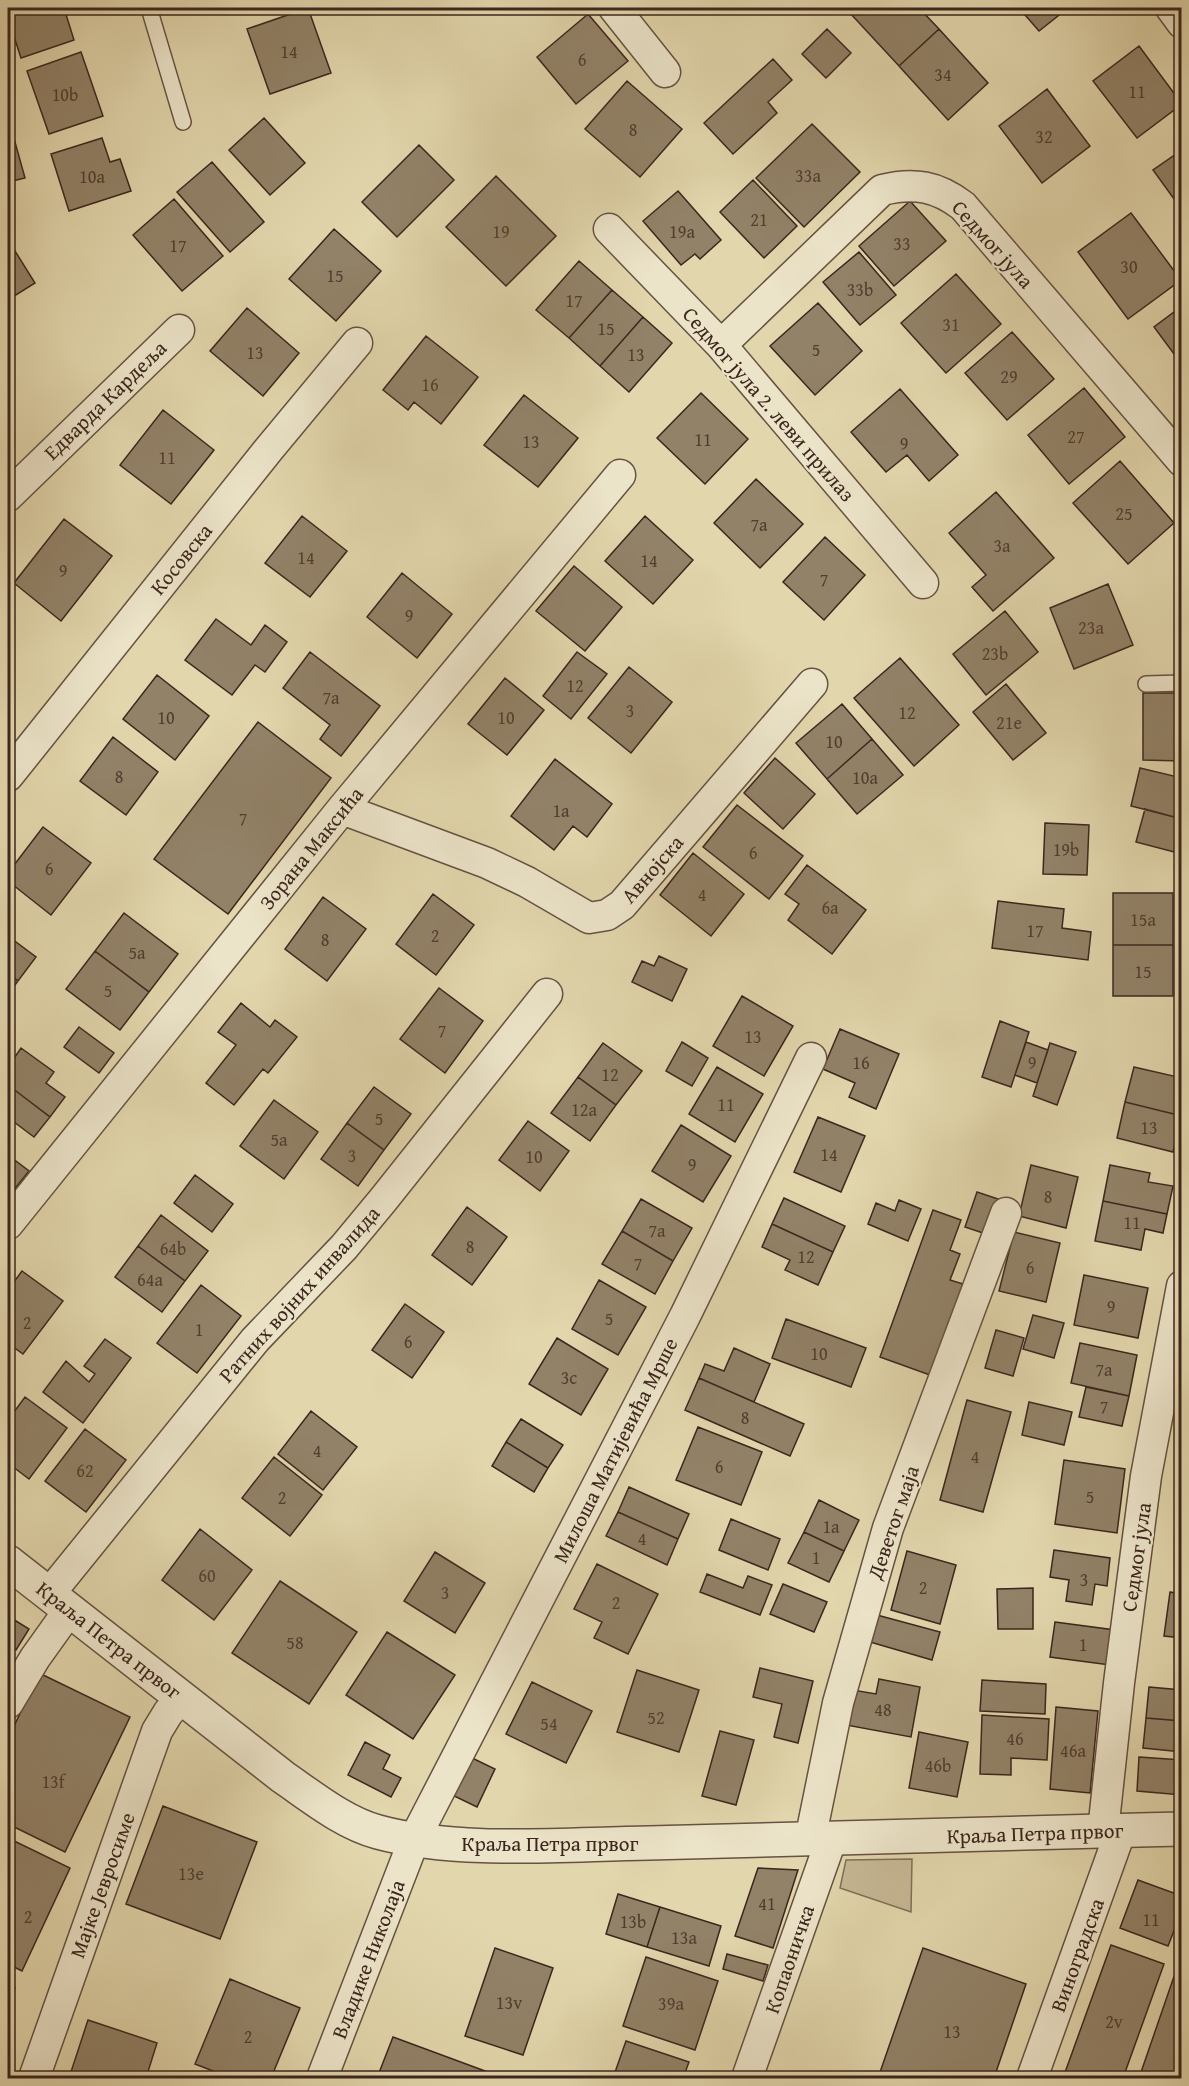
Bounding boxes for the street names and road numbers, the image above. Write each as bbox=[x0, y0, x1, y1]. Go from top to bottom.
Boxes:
street label: Седмог јула bbox=[945, 193, 1041, 295]
street label: Седмог јула 2. леви прилаз bbox=[676, 300, 862, 508]
street label: Едварда Кардеља bbox=[36, 333, 174, 467]
street label: Косовска bbox=[142, 517, 220, 601]
street label: Зорана Максића bbox=[252, 780, 370, 916]
street label: Авнојска bbox=[613, 828, 691, 910]
street label: Ратних војних инвалида bbox=[211, 1199, 387, 1389]
street label: Милоша Матијевића Мрше bbox=[545, 1332, 685, 1568]
street label: Деветог маја bbox=[859, 1461, 927, 1584]
street label: Седмог јула bbox=[1113, 1500, 1159, 1614]
street label: Краља Петра првог bbox=[30, 1573, 188, 1707]
street label: Мајке Јевросиме bbox=[61, 1808, 143, 1962]
street label: Краља Петра првог bbox=[946, 1814, 1124, 1852]
street label: Краља Петра првог bbox=[462, 1828, 639, 1859]
street label: Владике Николаја bbox=[323, 1875, 413, 2043]
street label: Виноградска bbox=[1042, 1894, 1112, 2016]
street label: Копаоничка bbox=[756, 1900, 822, 2018]

